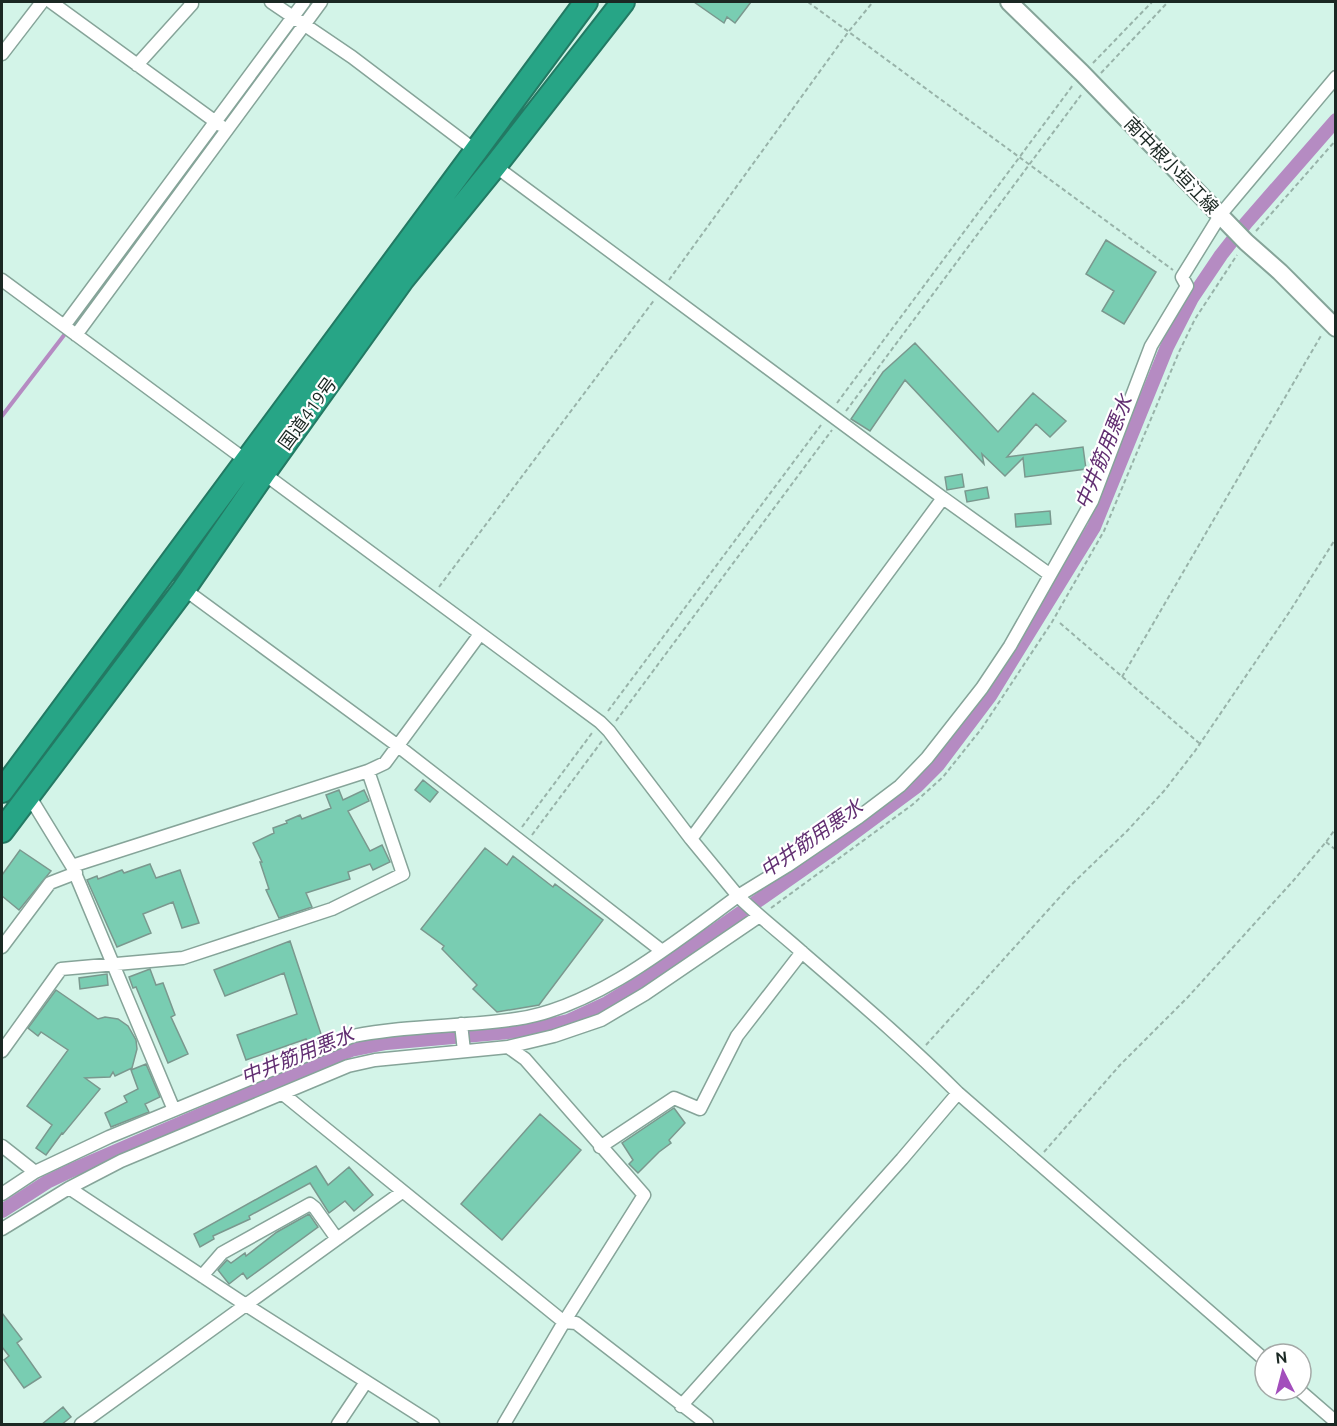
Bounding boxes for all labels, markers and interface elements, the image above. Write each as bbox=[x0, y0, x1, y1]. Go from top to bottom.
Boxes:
street label: 南中根小垣江線 bbox=[1121, 113, 1223, 217]
street label: 国道419号 bbox=[274, 373, 340, 453]
water label: 中井筋用悪水 bbox=[1070, 390, 1137, 512]
water label: 中井筋用悪水 bbox=[755, 793, 868, 882]
water label: 中井筋用悪水 bbox=[237, 1021, 359, 1088]
north arrow bbox=[1253, 1342, 1313, 1402]
text: N bbox=[1275, 1348, 1288, 1367]

